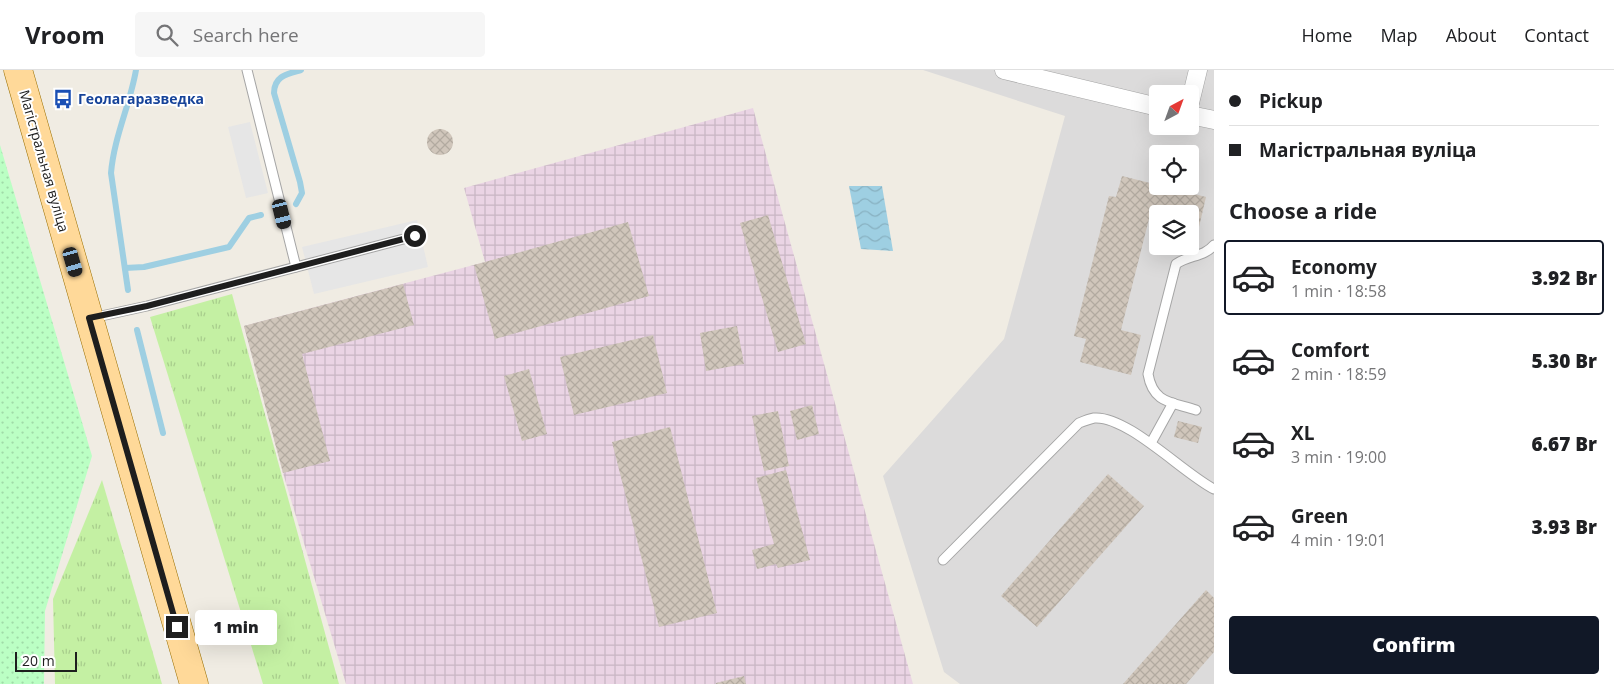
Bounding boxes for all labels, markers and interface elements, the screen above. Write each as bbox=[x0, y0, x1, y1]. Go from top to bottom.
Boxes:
search box bbox=[135, 12, 485, 57]
text: Vroom bbox=[25, 18, 105, 51]
icon: search bbox=[153, 21, 181, 49]
text: Search here bbox=[193, 22, 299, 48]
text: Home bbox=[1302, 23, 1352, 47]
text: Map bbox=[1380, 23, 1418, 47]
text: About bbox=[1446, 23, 1496, 47]
text: Contact bbox=[1524, 23, 1589, 47]
north arrow bbox=[1149, 85, 1199, 135]
map controls bbox=[1149, 85, 1199, 255]
street label: Магістральная вуліца bbox=[15, 88, 74, 234]
bus stop icon: Геолагаразведка bbox=[52, 88, 74, 110]
text: Pickup bbox=[1259, 88, 1323, 114]
place label: Геолагаразведка bbox=[78, 89, 204, 108]
text: Магістральная вуліца bbox=[1259, 137, 1477, 163]
button: locate bbox=[1149, 145, 1199, 195]
text: Choose a ride bbox=[1229, 195, 1377, 225]
car bbox=[271, 198, 292, 230]
button: layers bbox=[1149, 205, 1199, 255]
route start bbox=[404, 225, 426, 247]
car bbox=[61, 246, 84, 278]
text: Economy bbox=[1291, 254, 1377, 280]
icon: car bbox=[1231, 255, 1276, 300]
text: 3.92 Br bbox=[1531, 265, 1597, 291]
text: 1 min · 18:58 bbox=[1291, 280, 1386, 302]
text: Comfort bbox=[1291, 337, 1370, 363]
icon: car bbox=[1231, 338, 1276, 383]
text: 5.30 Br bbox=[1531, 348, 1597, 374]
text: 2 min · 18:59 bbox=[1291, 363, 1386, 385]
text: XL bbox=[1291, 420, 1314, 446]
icon: car bbox=[1231, 421, 1276, 466]
text: 6.67 Br bbox=[1531, 431, 1597, 457]
text: 3 min · 19:00 bbox=[1291, 446, 1386, 468]
text: Green bbox=[1291, 503, 1348, 529]
icon: car bbox=[1231, 504, 1276, 549]
text: 3.93 Br bbox=[1531, 514, 1597, 540]
text: 4 min · 19:01 bbox=[1291, 529, 1386, 551]
callout: 1 min bbox=[194, 610, 277, 644]
route end bbox=[166, 616, 188, 638]
text: 1 min bbox=[213, 616, 259, 638]
button: Confirm bbox=[1229, 616, 1599, 674]
scale bar bbox=[15, 649, 78, 672]
text: 20 m bbox=[22, 651, 55, 670]

